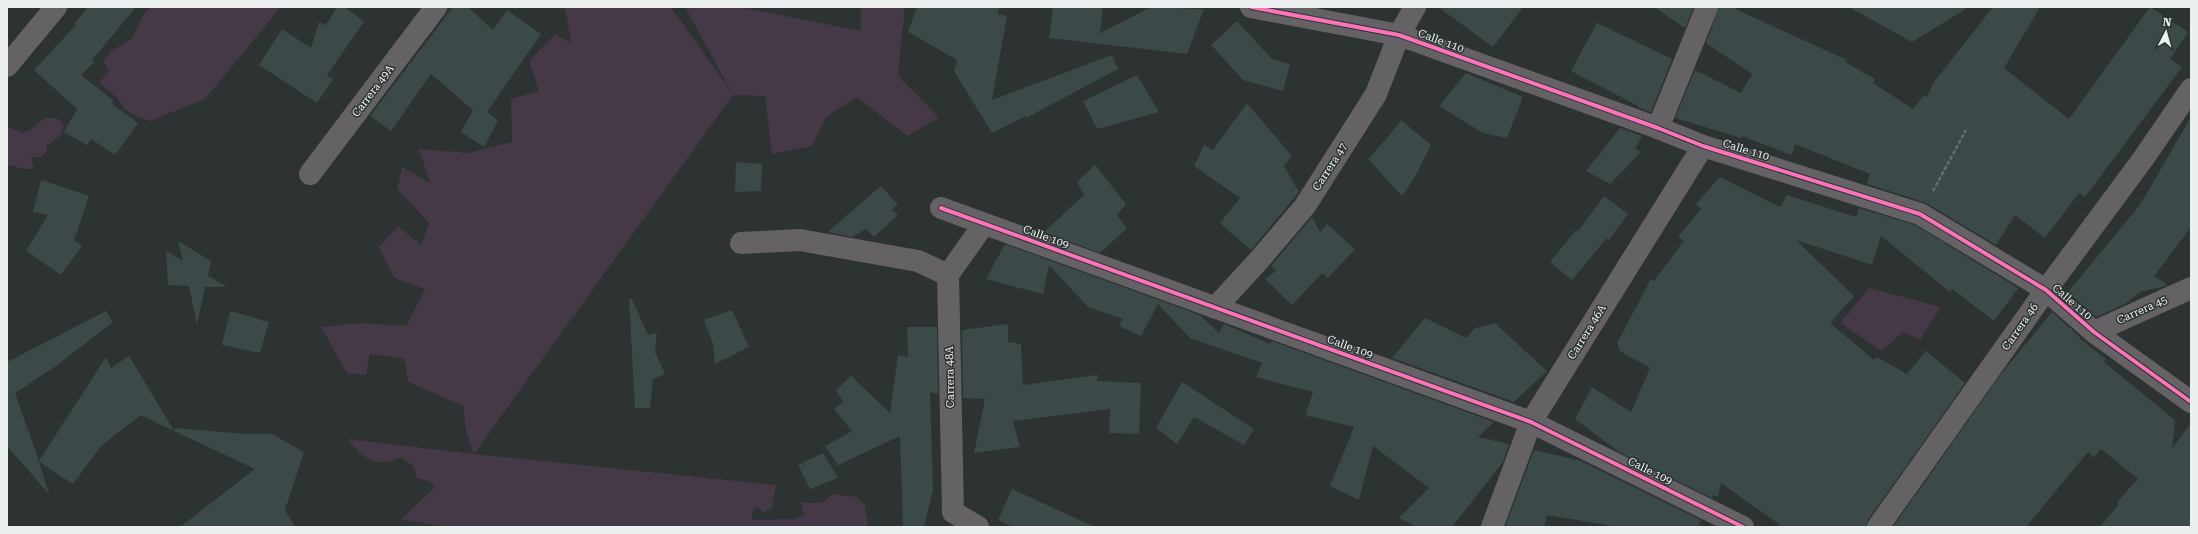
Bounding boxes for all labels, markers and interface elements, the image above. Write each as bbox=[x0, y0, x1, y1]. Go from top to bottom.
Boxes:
north arrow bbox=[2146, 12, 2186, 52]
text: N bbox=[2162, 16, 2172, 30]
street label: Calle 110 bbox=[1416, 27, 1466, 55]
street label: Carrera 49A bbox=[349, 62, 397, 120]
street label: Calle 110 bbox=[1721, 137, 1771, 163]
street label: Carrera 47 bbox=[1310, 141, 1350, 193]
street label: Calle 109 bbox=[1021, 223, 1071, 251]
street label: Calle 110 bbox=[2050, 281, 2094, 323]
street label: Carrera 45 bbox=[2115, 293, 2169, 327]
street label: Carrera 46 bbox=[1999, 301, 2041, 353]
street label: Carrera 46A bbox=[1565, 302, 1609, 362]
street label: Calle 109 bbox=[1325, 333, 1375, 361]
street label: Carrera 48A bbox=[943, 346, 957, 408]
street label: Calle 109 bbox=[1626, 455, 1674, 487]

